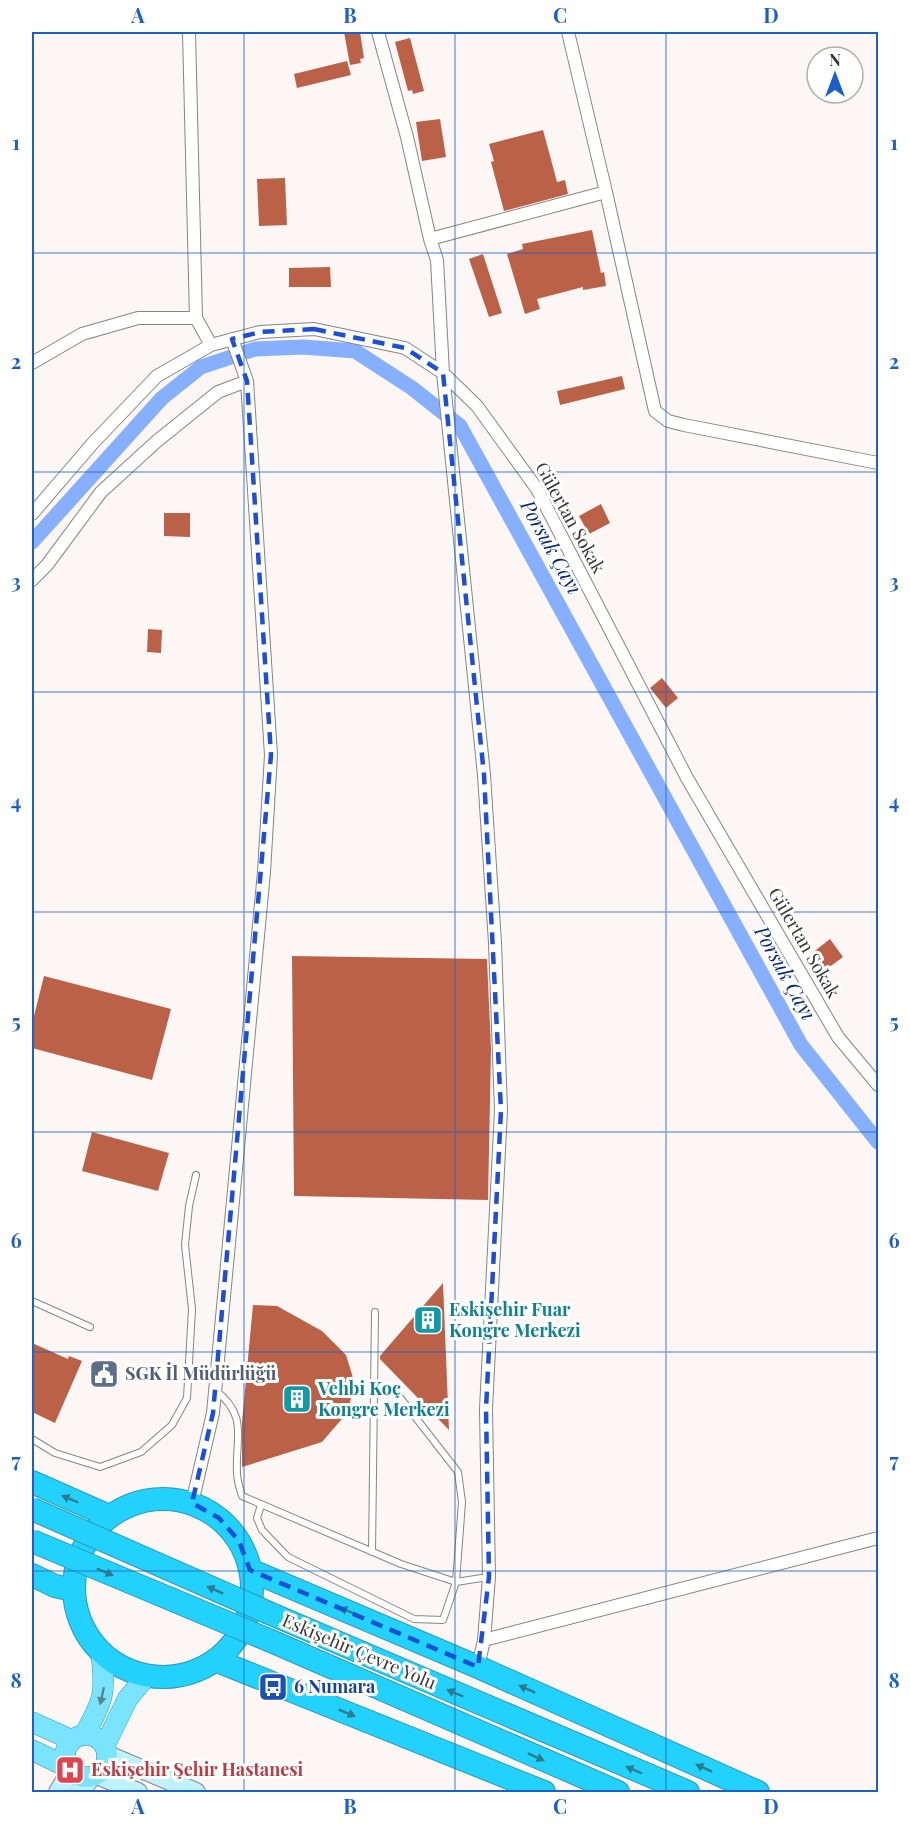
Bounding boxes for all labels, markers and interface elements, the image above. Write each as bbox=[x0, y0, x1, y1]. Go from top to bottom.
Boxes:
text: A bbox=[130, 1, 145, 28]
text: B bbox=[343, 1, 357, 28]
text: C bbox=[553, 1, 567, 28]
text: D bbox=[763, 1, 779, 28]
north arrow bbox=[805, 45, 865, 105]
text: N bbox=[829, 49, 841, 70]
text: 1 bbox=[12, 128, 20, 155]
text: 1 bbox=[890, 128, 898, 155]
text: 2 bbox=[11, 347, 21, 374]
text: 2 bbox=[889, 347, 899, 374]
street label: Gülertan Sokak bbox=[530, 458, 611, 578]
water label: Porsuk Çayı bbox=[515, 494, 589, 598]
text: 3 bbox=[11, 567, 21, 594]
text: 3 bbox=[889, 567, 899, 594]
text: 4 bbox=[11, 787, 21, 814]
text: 4 bbox=[889, 787, 899, 814]
street label: Gülertan Sokak bbox=[764, 883, 846, 1002]
water label: Porsuk Çayı bbox=[749, 920, 823, 1024]
text: 5 bbox=[11, 1007, 21, 1034]
text: 5 bbox=[889, 1007, 899, 1034]
text: 6 bbox=[10, 1226, 22, 1253]
text: 6 bbox=[888, 1226, 900, 1253]
place label: Eskişehir Fuar Kongre Merkezi bbox=[449, 1297, 581, 1342]
building icon: Eskişehir Fuar Kongre Merkezi bbox=[412, 1304, 444, 1336]
public building icon: SGK İl Müdürlüğü bbox=[88, 1358, 120, 1390]
place label: SGK İl Müdürlüğü bbox=[125, 1361, 277, 1385]
place label: Vehbi Koç Kongre Merkezi bbox=[317, 1376, 450, 1421]
building icon: Vehbi Koç Kongre Merkezi bbox=[281, 1383, 313, 1415]
text: 7 bbox=[11, 1446, 21, 1473]
text: 7 bbox=[889, 1446, 899, 1473]
one-way arrow bbox=[61, 1494, 79, 1504]
one-way arrow bbox=[96, 1567, 114, 1577]
one-way arrow bbox=[206, 1585, 224, 1595]
one-way arrow bbox=[338, 1606, 356, 1616]
street label: Eskişehir Çevre Yolu bbox=[279, 1608, 440, 1695]
text: 8 bbox=[10, 1666, 22, 1693]
text: 8 bbox=[888, 1666, 900, 1693]
bus stop icon: 6 Numara bbox=[257, 1671, 289, 1703]
place label: 6 Numara bbox=[294, 1674, 376, 1698]
one-way arrow bbox=[518, 1684, 535, 1693]
one-way arrow bbox=[97, 1687, 106, 1706]
one-way arrow bbox=[446, 1689, 463, 1698]
one-way arrow bbox=[339, 1708, 357, 1718]
one-way arrow bbox=[528, 1752, 546, 1762]
hospital icon: Eskişehir Şehir Hastanesi bbox=[54, 1754, 86, 1786]
place label: Eskişehir Şehir Hastanesi bbox=[91, 1757, 304, 1781]
one-way arrow bbox=[696, 1764, 713, 1773]
one-way arrow bbox=[625, 1765, 643, 1774]
text: A bbox=[130, 1792, 145, 1819]
text: B bbox=[343, 1792, 357, 1819]
text: C bbox=[553, 1792, 567, 1819]
text: D bbox=[763, 1792, 779, 1819]

